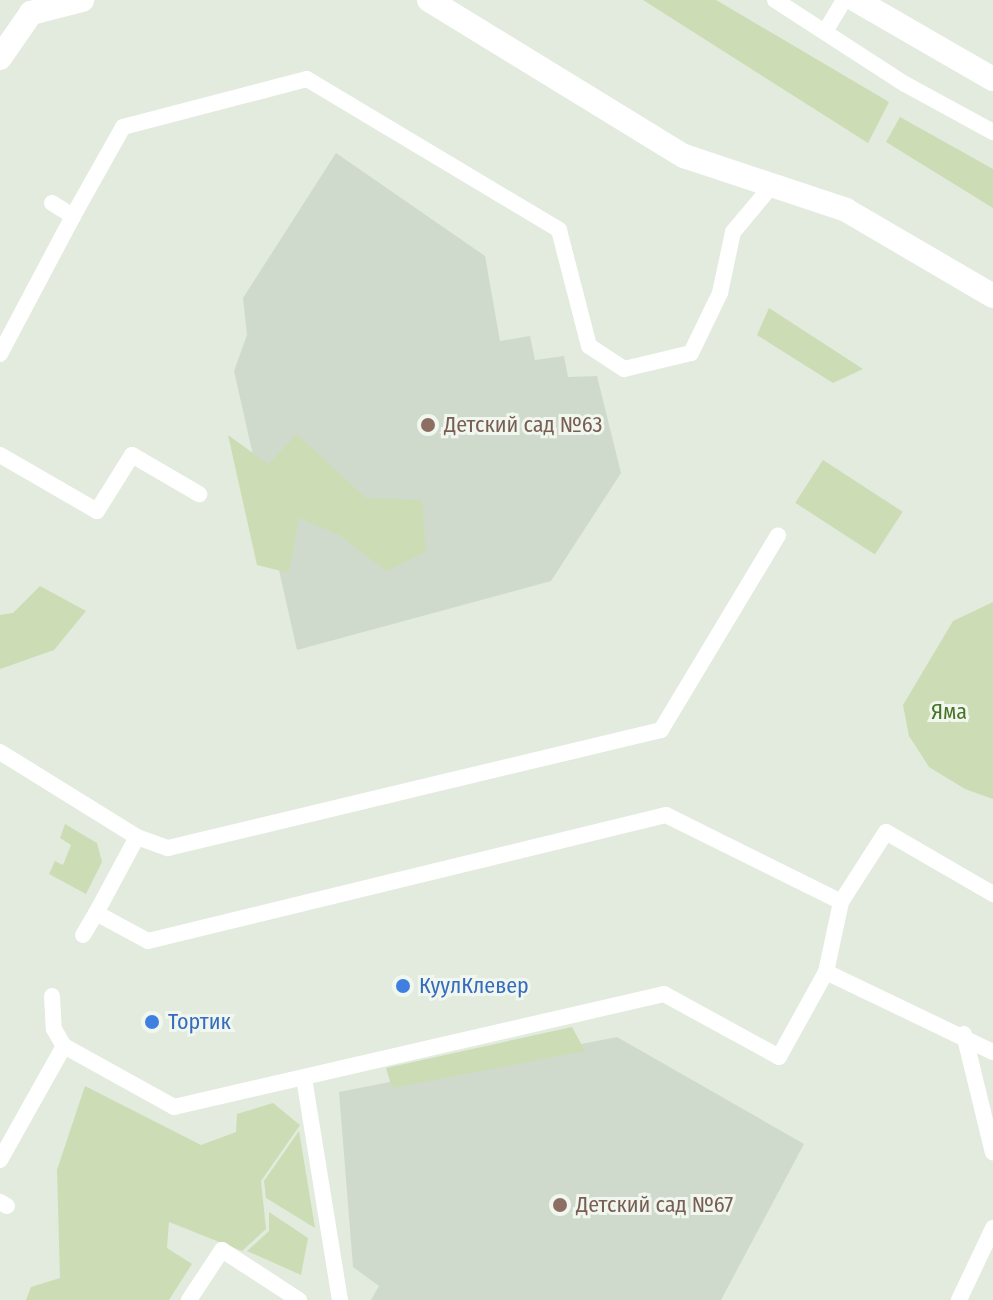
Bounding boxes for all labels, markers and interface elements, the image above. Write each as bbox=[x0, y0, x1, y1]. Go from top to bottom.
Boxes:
place label: Детский сад №63 bbox=[444, 412, 603, 438]
marker: Детский сад №63 bbox=[419, 416, 437, 434]
park label: Яма bbox=[931, 699, 967, 725]
place label: КуулКлевер bbox=[419, 973, 529, 999]
marker: КуулКлевер bbox=[394, 977, 412, 995]
place label: Тортик bbox=[168, 1009, 231, 1035]
marker: Тортик bbox=[143, 1013, 161, 1031]
place label: Детский сад №67 bbox=[576, 1192, 733, 1218]
marker: Детский сад №67 bbox=[551, 1196, 569, 1214]

